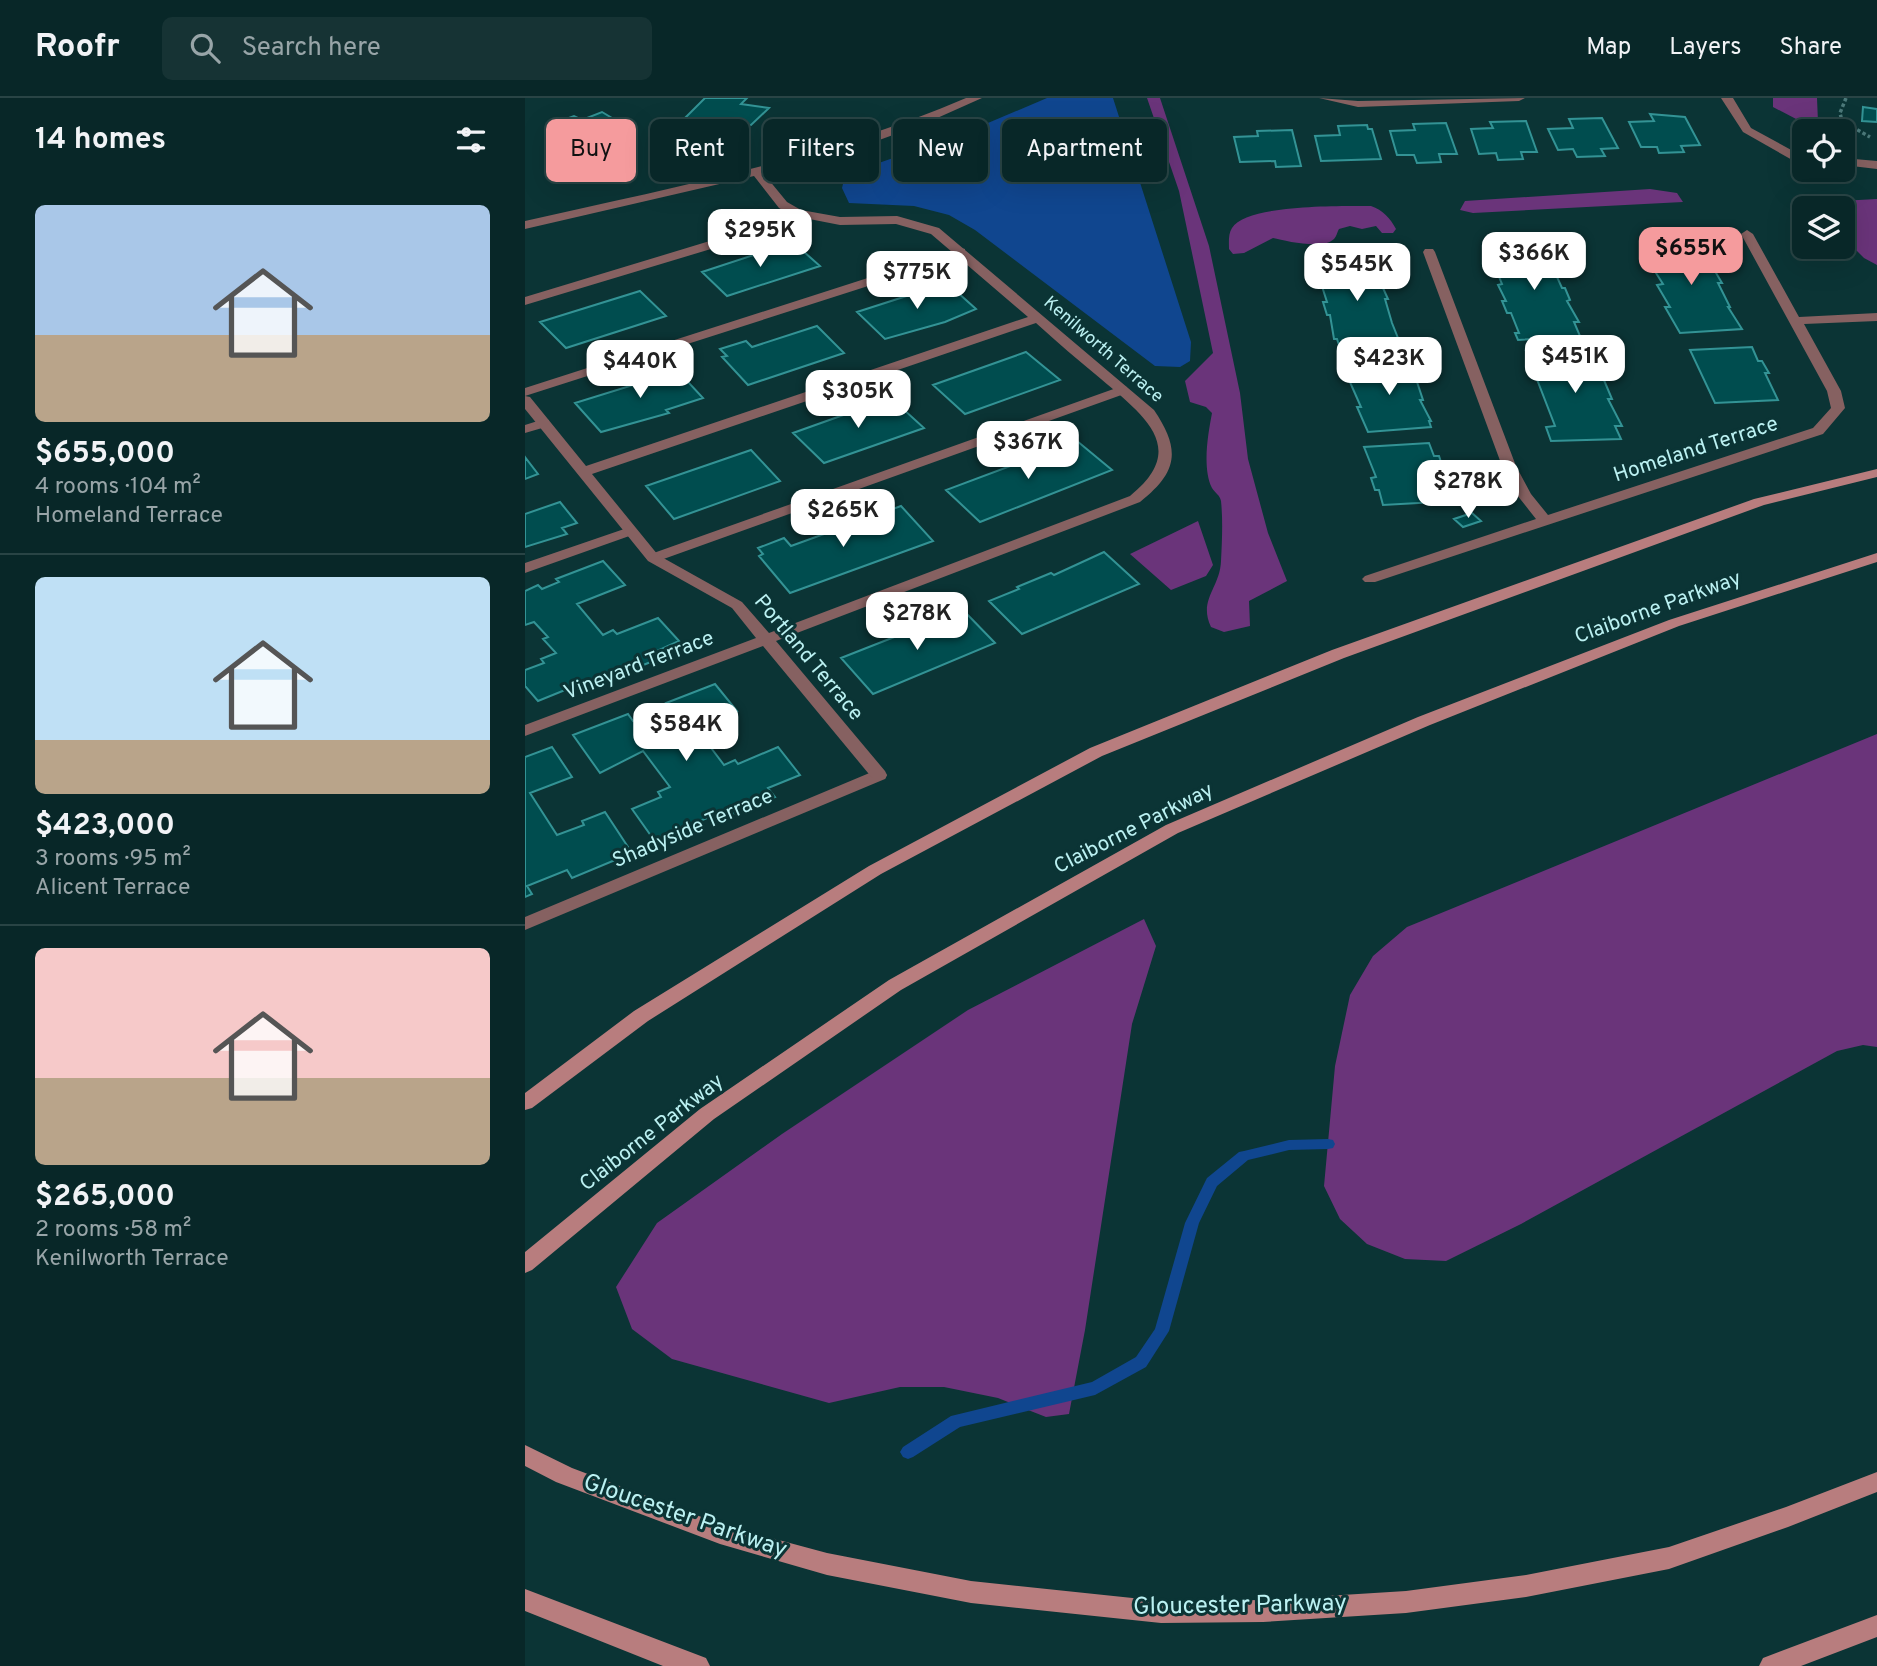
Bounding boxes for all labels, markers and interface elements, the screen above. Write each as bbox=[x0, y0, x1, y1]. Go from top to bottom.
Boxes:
search box bbox=[162, 17, 652, 80]
text: Roofr bbox=[35, 27, 120, 69]
icon: search bbox=[186, 29, 224, 67]
text: Search here bbox=[242, 32, 381, 65]
text: Map bbox=[1586, 33, 1631, 63]
text: Layers bbox=[1669, 33, 1741, 63]
text: Share bbox=[1779, 33, 1842, 63]
chip: Buy bbox=[546, 119, 636, 182]
chip: Rent bbox=[650, 119, 749, 182]
chip: Filters bbox=[763, 119, 879, 182]
chip: New bbox=[893, 119, 988, 182]
chip: Apartment bbox=[1002, 119, 1167, 182]
map controls bbox=[1792, 119, 1855, 259]
button: locate bbox=[1792, 119, 1855, 182]
icon: filters bbox=[452, 121, 490, 159]
text: 14 homes bbox=[35, 122, 166, 159]
button: layers bbox=[1792, 196, 1855, 259]
pin: $295K bbox=[711, 209, 809, 269]
text: $295K bbox=[724, 217, 796, 246]
pin: $655K bbox=[1642, 228, 1740, 287]
pin: $366K bbox=[1485, 232, 1583, 292]
text: $655K bbox=[1655, 235, 1727, 264]
text: $366K bbox=[1498, 240, 1570, 269]
pin: $545K bbox=[1308, 244, 1406, 303]
icon: home bbox=[200, 250, 326, 376]
text: $545K bbox=[1320, 251, 1394, 280]
pin: $775K bbox=[868, 252, 966, 311]
text: $775K bbox=[883, 259, 951, 288]
street label: Kenilworth Terrace bbox=[1038, 292, 1168, 408]
pin: $451K bbox=[1526, 336, 1624, 395]
pin: $423K bbox=[1340, 338, 1438, 397]
pin: $440K bbox=[591, 341, 689, 400]
text: $451K bbox=[1541, 343, 1609, 372]
text: $423K bbox=[1353, 345, 1425, 374]
text: $440K bbox=[603, 348, 677, 377]
pin: $305K bbox=[809, 370, 907, 430]
text: $305K bbox=[822, 378, 894, 407]
street label: Homeland Terrace bbox=[1610, 411, 1782, 489]
pin: $367K bbox=[979, 422, 1077, 481]
text: $367K bbox=[993, 429, 1063, 458]
text: $655,000 bbox=[35, 436, 175, 473]
pin: $278K bbox=[1419, 460, 1517, 520]
text: $278K bbox=[1433, 468, 1503, 497]
text: 4 rooms · 104 m² bbox=[35, 473, 201, 502]
pin: $265K bbox=[794, 490, 892, 549]
text: $265K bbox=[807, 497, 879, 526]
text: Homeland Terrace bbox=[35, 502, 223, 531]
street label: Claiborne Parkway bbox=[1571, 565, 1745, 651]
street label: Portland Terrace bbox=[747, 589, 869, 727]
pin: $278K bbox=[868, 592, 966, 652]
text: $278K bbox=[882, 600, 952, 629]
icon: home bbox=[200, 622, 326, 748]
street label: Vineyard Terrace bbox=[560, 625, 718, 707]
pin: $584K bbox=[637, 704, 735, 763]
text: $584K bbox=[649, 711, 723, 740]
street label: Claiborne Parkway bbox=[1050, 777, 1218, 881]
street label: Shadyside Terrace bbox=[609, 783, 777, 875]
text: $423,000 bbox=[35, 808, 175, 845]
text: 3 rooms · 95 m² bbox=[35, 845, 191, 874]
text: Alicent Terrace bbox=[35, 874, 190, 903]
icon: home bbox=[200, 993, 326, 1119]
street label: Claiborne Parkway bbox=[574, 1068, 730, 1198]
text: $265,000 bbox=[35, 1179, 175, 1216]
text: 2 rooms · 58 m² bbox=[35, 1216, 191, 1245]
text: Kenilworth Terrace bbox=[35, 1245, 229, 1274]
street label: Gloucester Parkway bbox=[579, 1468, 791, 1566]
street label: Gloucester Parkway bbox=[1133, 1589, 1347, 1623]

